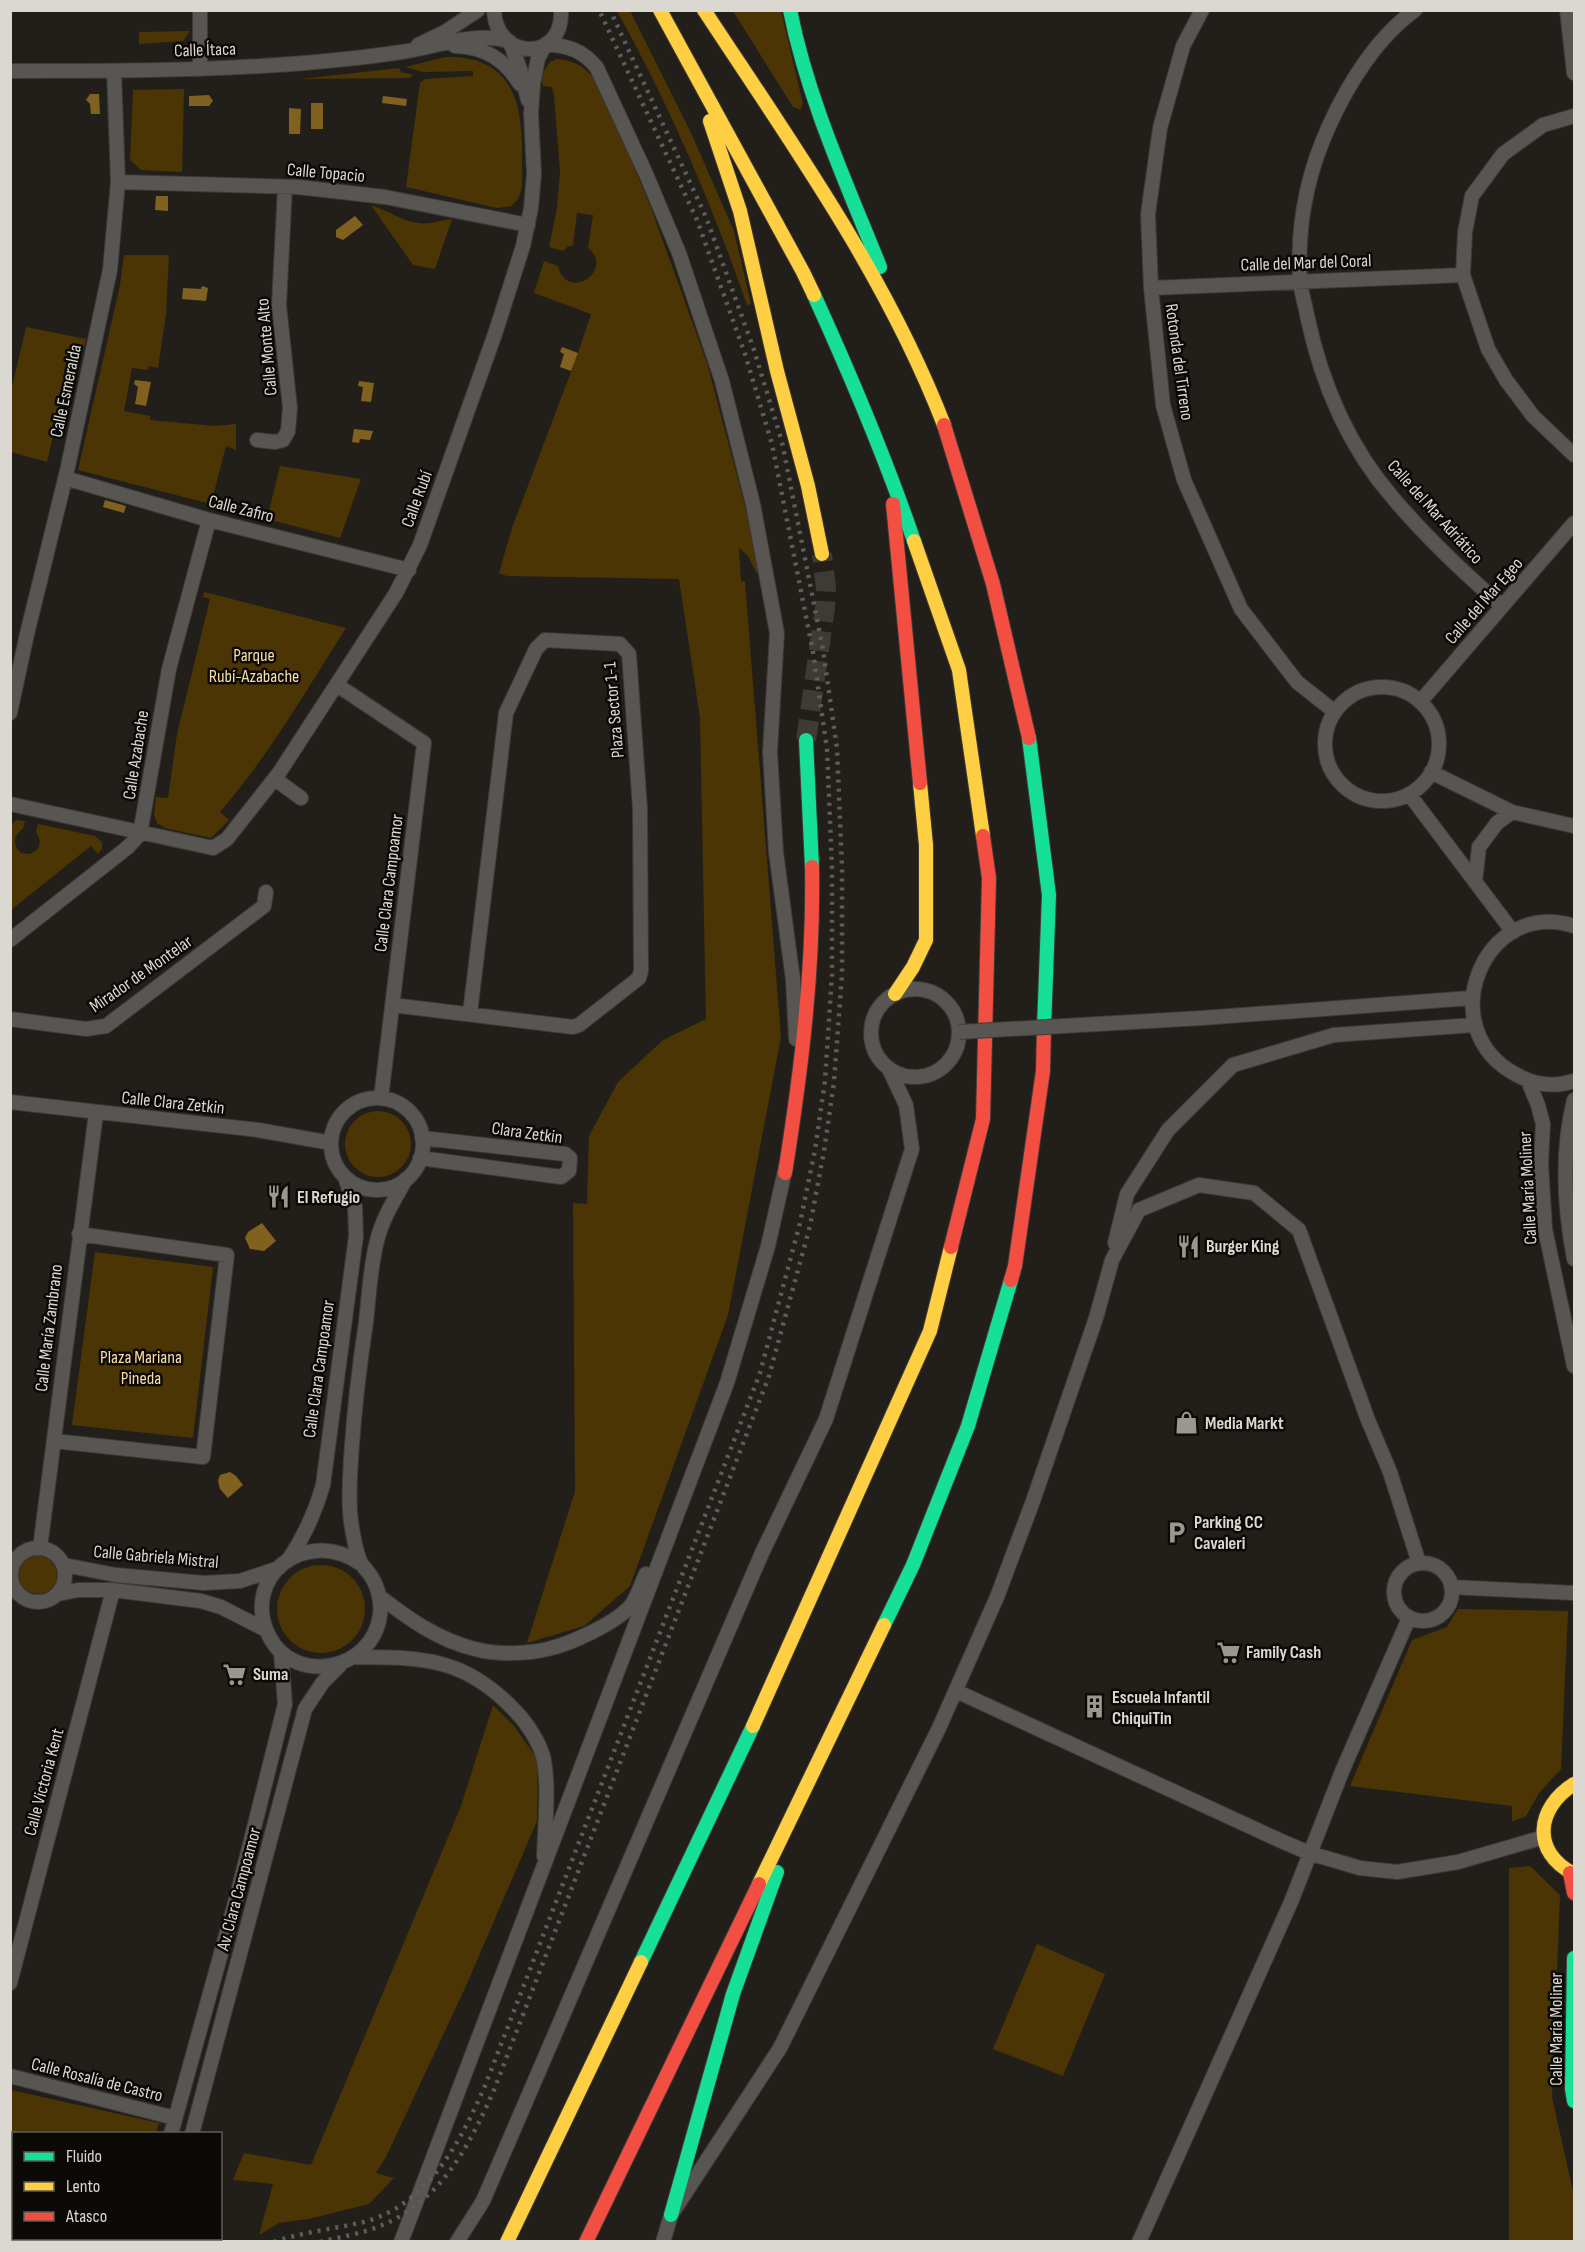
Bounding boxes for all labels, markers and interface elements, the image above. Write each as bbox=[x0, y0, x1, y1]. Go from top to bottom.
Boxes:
street label: Calle Ítaca bbox=[174, 38, 236, 62]
street label: Calle Topacio bbox=[286, 159, 366, 187]
street label: Calle del Mar del Coral bbox=[1240, 250, 1372, 276]
street label: Calle Monte Alto bbox=[252, 297, 282, 397]
street label: Rotonda del Tirreno bbox=[1160, 302, 1198, 422]
street label: Calle Esmeralda bbox=[46, 343, 86, 439]
street label: Calle del Mar Adriático bbox=[1383, 456, 1487, 568]
street label: Calle Rubí bbox=[397, 467, 437, 530]
street label: Calle Zafiro bbox=[206, 491, 276, 527]
street label: Calle del Mar Egeo bbox=[1441, 553, 1527, 649]
park label: Parque Rubí-Azabache bbox=[209, 645, 299, 687]
street label: Plaza Sector 1-1 bbox=[599, 660, 629, 759]
street label: Calle Azabache bbox=[119, 709, 153, 801]
street label: Calle Clara Campoamor bbox=[370, 813, 408, 953]
street label: Mirador de Montelar bbox=[86, 931, 196, 1017]
street label: Calle Clara Zetkin bbox=[120, 1087, 226, 1119]
street label: Clara Zetkin bbox=[490, 1118, 564, 1148]
street label: Calle María Moliner bbox=[1515, 1131, 1541, 1245]
restaurant icon: El Refugio bbox=[266, 1184, 292, 1210]
place label: El Refugio bbox=[297, 1187, 360, 1208]
restaurant icon: Burger King bbox=[1175, 1233, 1201, 1259]
place label: Burger King bbox=[1206, 1236, 1280, 1257]
street label: Calle María Zambrano bbox=[31, 1263, 67, 1393]
street label: Calle Clara Campoamor bbox=[299, 1299, 339, 1439]
park label: Plaza Mariana Pineda bbox=[100, 1347, 182, 1389]
shop icon: Media Markt bbox=[1174, 1410, 1200, 1436]
place label: Media Markt bbox=[1205, 1413, 1284, 1434]
place label: Parking CC Cavaleri bbox=[1194, 1512, 1263, 1554]
parking icon: Parking CC Cavaleri bbox=[1163, 1519, 1189, 1545]
street label: Calle Gabriela Mistral bbox=[93, 1541, 219, 1573]
supermarket icon: Family Cash bbox=[1215, 1639, 1241, 1665]
place label: Family Cash bbox=[1246, 1642, 1321, 1663]
supermarket icon: Suma bbox=[222, 1661, 248, 1687]
place label: Suma bbox=[253, 1664, 288, 1685]
place label: Escuela Infantil ChiquiTin bbox=[1112, 1687, 1210, 1729]
building icon: Escuela Infantil ChiquiTin bbox=[1081, 1694, 1107, 1720]
street label: Calle Victoria Kent bbox=[20, 1726, 69, 1838]
street label: Av. Clara Campoamor bbox=[212, 1825, 265, 1954]
street label: Calle María Moliner bbox=[1546, 1972, 1567, 2086]
street label: Calle Rosalía de Castro bbox=[29, 2054, 165, 2106]
legend bbox=[12, 2132, 222, 2240]
text: Fluido bbox=[66, 2146, 102, 2167]
text: Lento bbox=[66, 2176, 100, 2197]
text: Atasco bbox=[65, 2206, 107, 2227]

